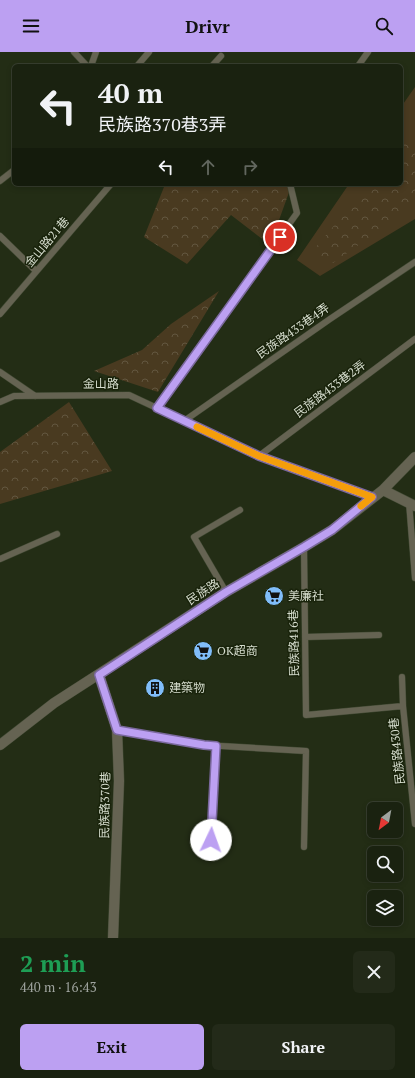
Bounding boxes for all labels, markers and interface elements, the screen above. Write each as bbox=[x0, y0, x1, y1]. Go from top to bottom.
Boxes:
text: Drivr bbox=[185, 14, 230, 38]
icon: menu bbox=[20, 15, 42, 37]
icon: search bbox=[373, 15, 395, 37]
text: 40 m bbox=[98, 74, 163, 111]
icon: left bbox=[32, 80, 84, 132]
text: 民族路370巷3弄 bbox=[98, 112, 226, 136]
icon: left bbox=[155, 156, 177, 178]
icon: ahead bbox=[197, 156, 219, 178]
icon: right bbox=[239, 156, 261, 178]
street label: 金山路21巷 bbox=[21, 214, 72, 270]
pin bbox=[263, 220, 297, 254]
icon: arrive bbox=[269, 226, 291, 248]
street label: 民族路433巷4弄 bbox=[253, 300, 332, 361]
street label: 民族路433巷2弄 bbox=[291, 357, 368, 420]
street label: 金山路 bbox=[83, 376, 119, 391]
street label: 民族路 bbox=[184, 575, 222, 608]
supermarket icon: 美廉社 bbox=[263, 585, 285, 607]
place label: 美廉社 bbox=[288, 588, 324, 603]
street label: 民族路416巷 bbox=[285, 609, 302, 677]
supermarket icon: OK超商 bbox=[192, 640, 214, 662]
place label: OK超商 bbox=[217, 643, 258, 658]
building icon: 建築物 bbox=[144, 677, 166, 699]
place label: 建築物 bbox=[169, 680, 205, 695]
street label: 民族路430巷 bbox=[386, 717, 407, 785]
street label: 民族路370巷 bbox=[96, 771, 113, 839]
north arrow bbox=[367, 802, 403, 838]
map controls bbox=[367, 802, 403, 926]
position arrow bbox=[190, 819, 232, 861]
button: search bbox=[367, 846, 403, 882]
button: layers bbox=[367, 890, 403, 926]
text: 2 min bbox=[20, 947, 86, 979]
button: close bbox=[353, 951, 395, 993]
text: 440 m · 16:43 bbox=[20, 978, 97, 996]
button: Exit bbox=[20, 1024, 204, 1070]
button: Share bbox=[212, 1024, 395, 1070]

